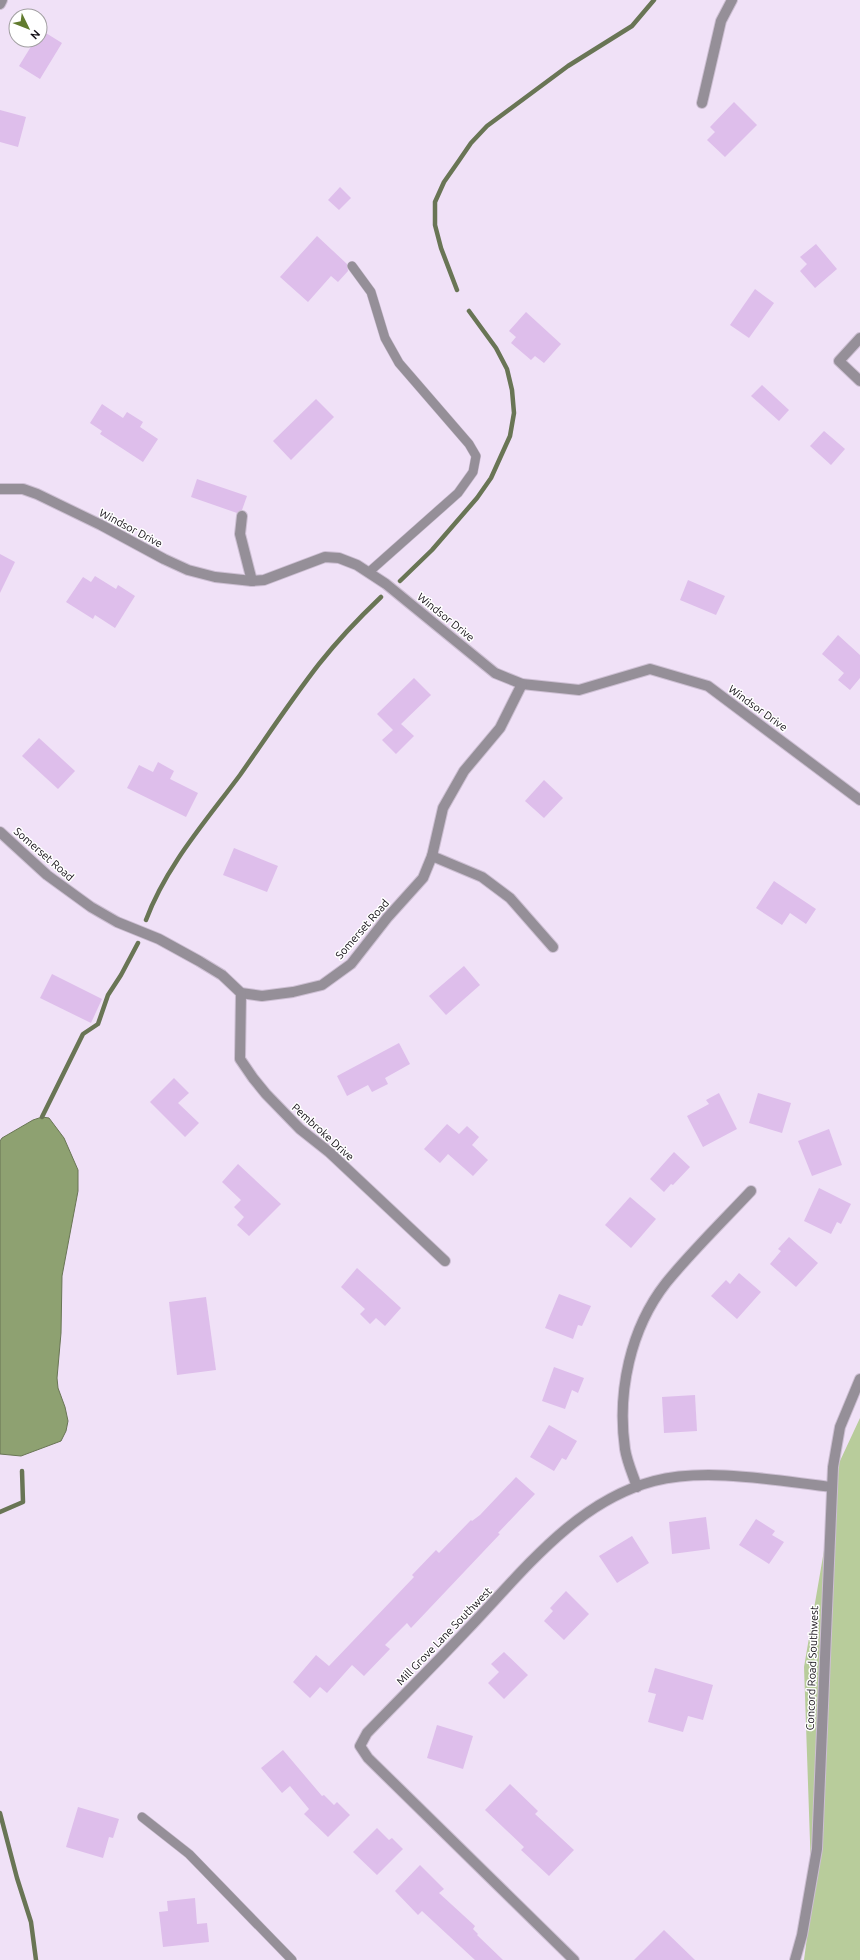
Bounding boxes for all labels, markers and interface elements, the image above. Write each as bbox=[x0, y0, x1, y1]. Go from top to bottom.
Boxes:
north arrow bbox=[8, 8, 48, 48]
text: N bbox=[28, 28, 43, 42]
street label: Windsor Drive bbox=[97, 506, 165, 550]
street label: Windsor Drive bbox=[415, 590, 477, 644]
street label: Windsor Drive bbox=[726, 683, 790, 733]
street label: Somerset Road bbox=[12, 825, 76, 883]
street label: Somerset Road bbox=[333, 897, 391, 961]
street label: Pembroke Drive bbox=[290, 1101, 356, 1163]
street label: Mill Grove Lane Southwest bbox=[394, 1584, 494, 1687]
street label: Concord Road Southwest bbox=[804, 1605, 820, 1731]

